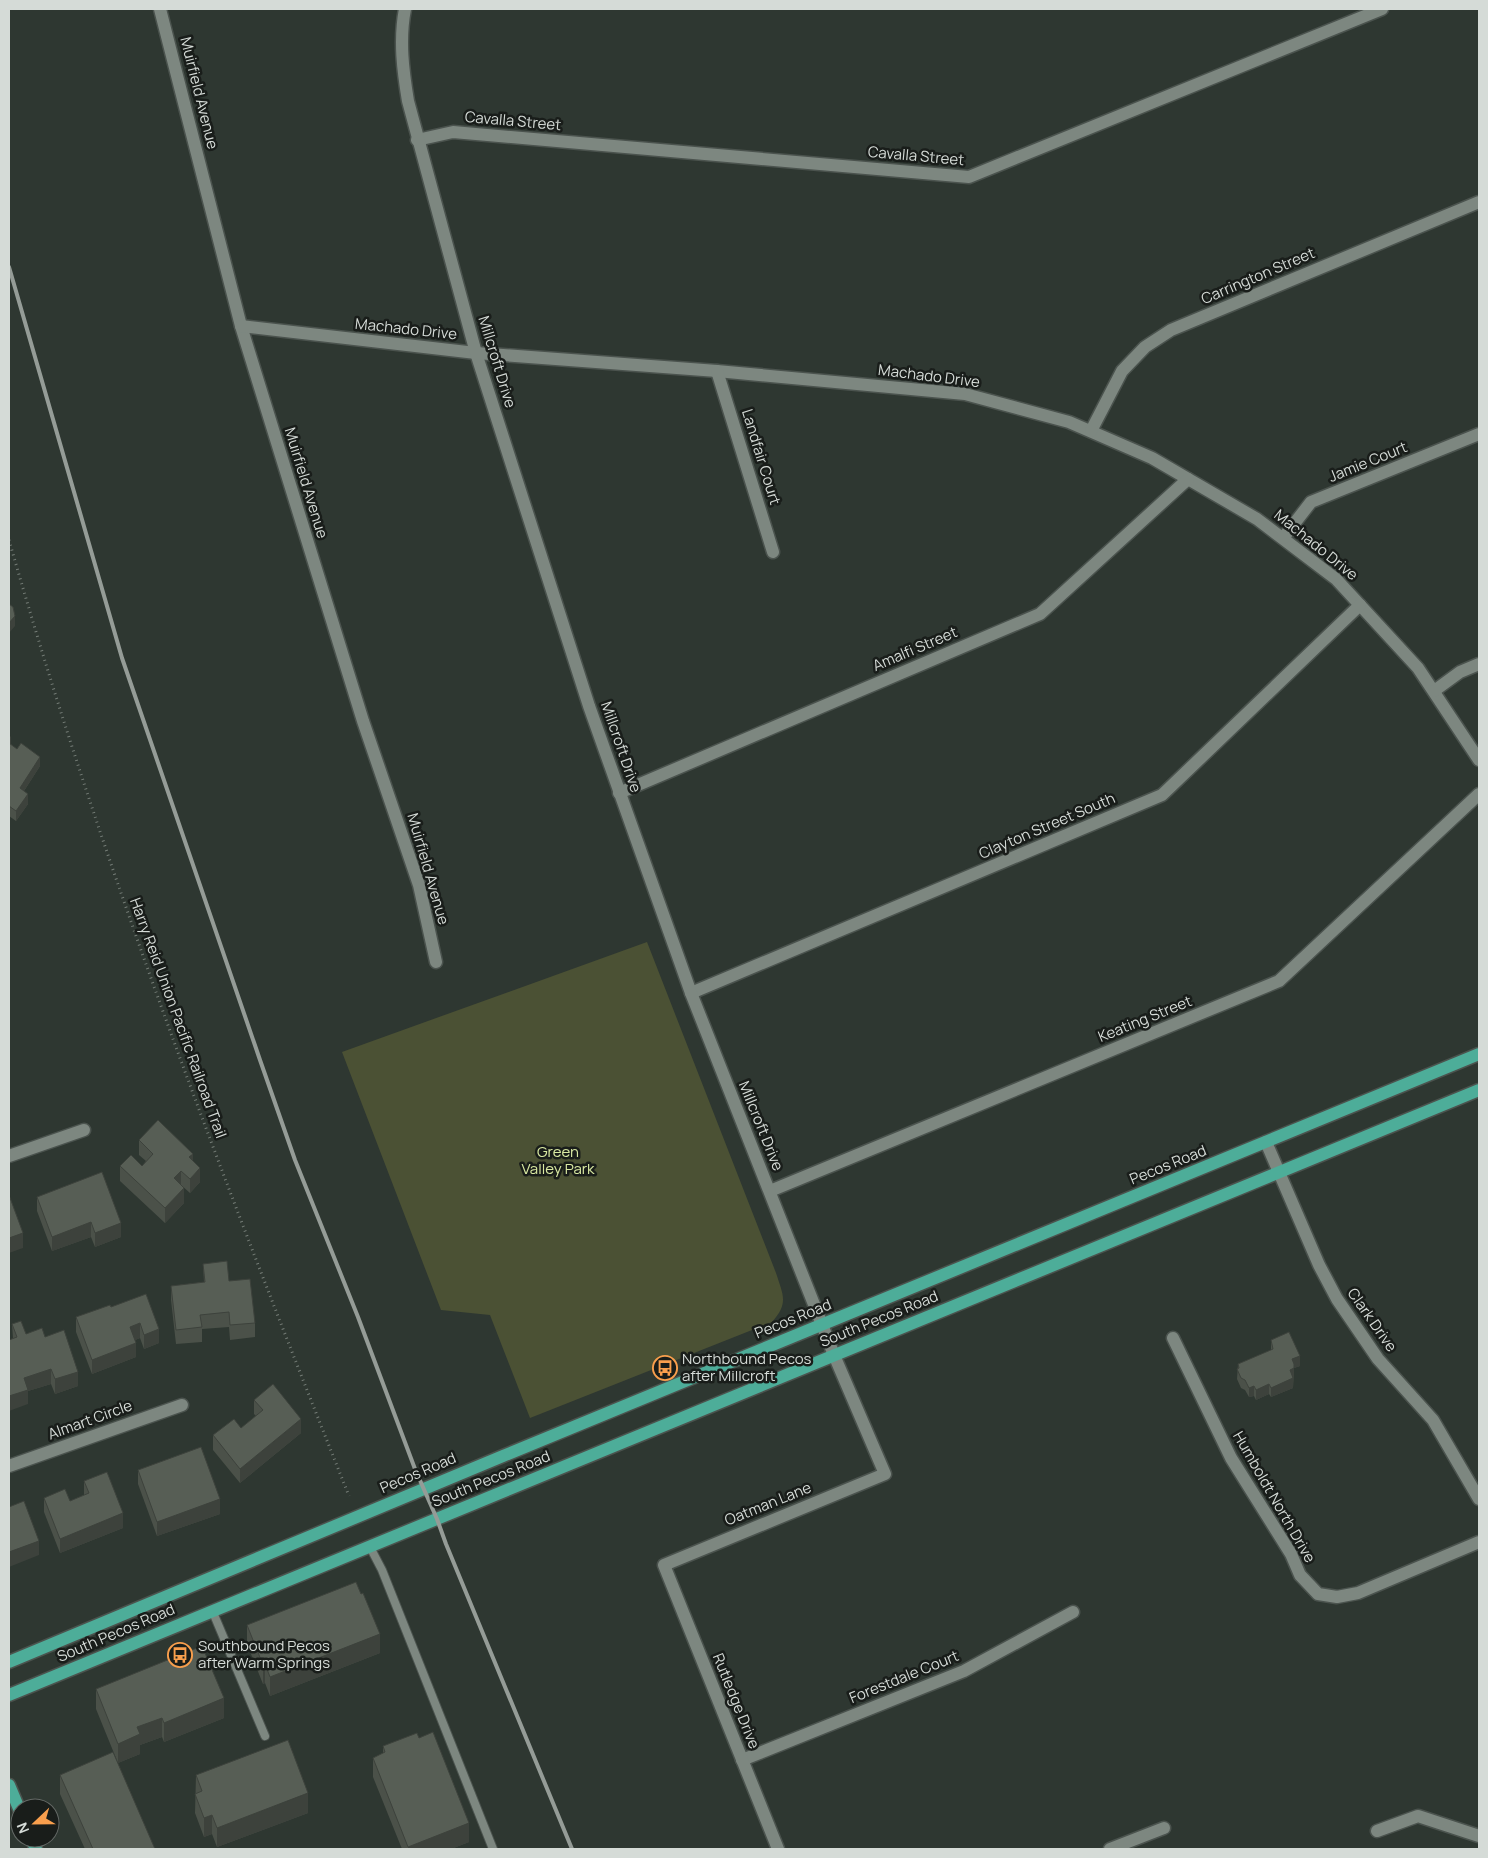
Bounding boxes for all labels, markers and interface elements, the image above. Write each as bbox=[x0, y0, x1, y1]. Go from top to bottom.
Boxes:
street label: Muirfield Avenue bbox=[175, 35, 224, 151]
street label: Cavalla Street bbox=[464, 106, 562, 135]
street label: Cavalla Street bbox=[867, 141, 965, 170]
street label: Carrington Street bbox=[1198, 242, 1318, 309]
street label: Machado Drive bbox=[354, 313, 458, 344]
street label: Millcroft Drive bbox=[474, 313, 521, 411]
street label: Machado Drive bbox=[877, 359, 981, 392]
street label: Landfair Court bbox=[737, 406, 786, 507]
street label: Muirfield Avenue bbox=[280, 425, 333, 541]
street label: Jamie Court bbox=[1325, 436, 1410, 487]
street label: Machado Drive bbox=[1270, 504, 1363, 585]
street label: Amalfi Street bbox=[869, 621, 960, 676]
street label: Millcroft Drive bbox=[596, 699, 647, 795]
street label: Clayton Street South bbox=[975, 787, 1118, 864]
street label: Muirfield Avenue bbox=[403, 811, 454, 927]
street label: Harry Reid Union Pacific Railroad Trail bbox=[125, 895, 232, 1141]
street label: Keating Street bbox=[1095, 990, 1195, 1047]
street label: Millcroft Drive bbox=[734, 1078, 789, 1174]
street label: Pecos Road bbox=[1126, 1140, 1209, 1189]
park label: Green Valley Park bbox=[521, 1141, 595, 1179]
street label: Clark Drive bbox=[1343, 1284, 1402, 1356]
street label: South Pecos Road bbox=[816, 1285, 941, 1352]
street label: Pecos Road bbox=[751, 1294, 834, 1343]
place label: Northbound Pecos after Millcroft bbox=[682, 1348, 812, 1386]
bus stop icon: Northbound Pecos after Millcroft bbox=[652, 1355, 678, 1381]
street label: Almart Circle bbox=[45, 1394, 135, 1444]
street label: Humboldt North Drive bbox=[1228, 1427, 1321, 1567]
street label: South Pecos Road bbox=[428, 1445, 553, 1512]
street label: Pecos Road bbox=[376, 1447, 459, 1498]
street label: Oatman Lane bbox=[721, 1477, 815, 1530]
street label: South Pecos Road bbox=[54, 1598, 178, 1667]
place label: Southbound Pecos after Warm Springs bbox=[198, 1635, 330, 1673]
bus stop icon: Southbound Pecos after Warm Springs bbox=[167, 1642, 193, 1668]
street label: Forestdale Court bbox=[846, 1645, 962, 1708]
street label: Rutledge Drive bbox=[708, 1650, 765, 1752]
north arrow bbox=[10, 1798, 60, 1848]
text: N bbox=[12, 1820, 33, 1836]

